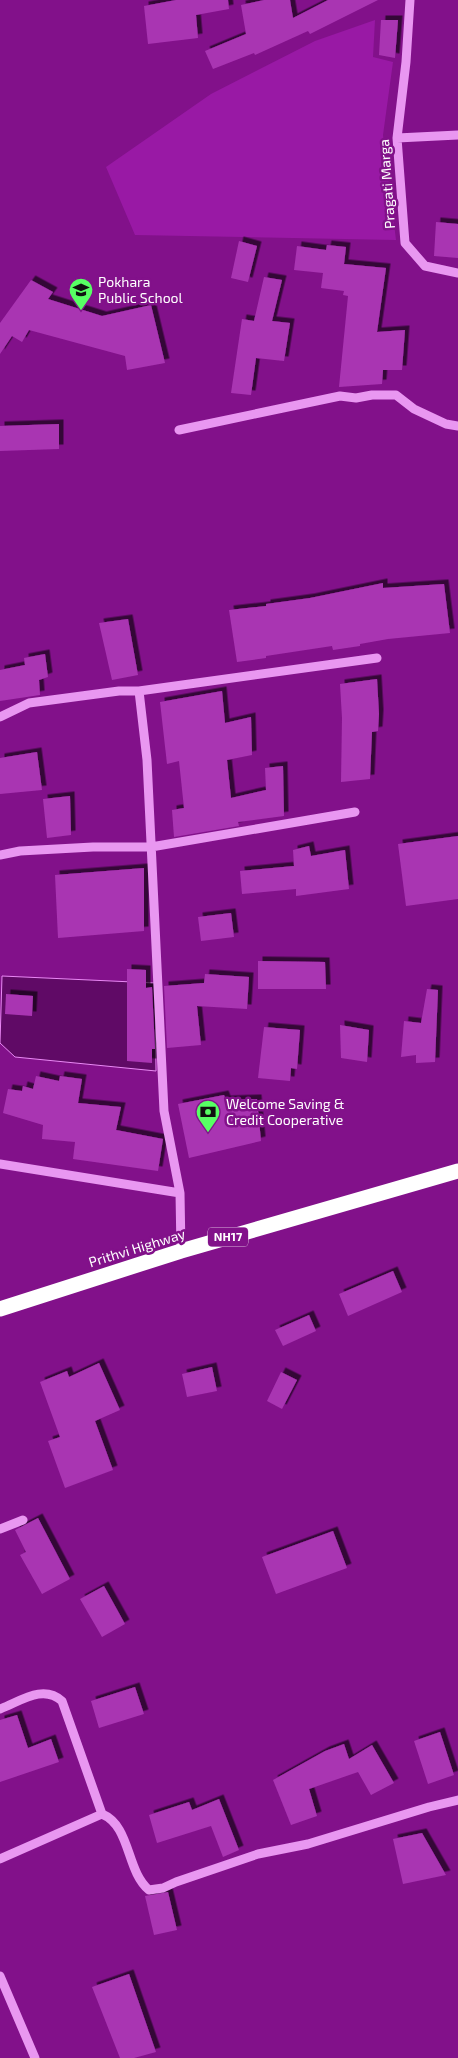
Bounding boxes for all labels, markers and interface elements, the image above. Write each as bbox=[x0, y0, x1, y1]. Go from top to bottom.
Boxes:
street label: Pragati Marga bbox=[375, 139, 398, 229]
place label: Pokhara Public School bbox=[98, 273, 184, 306]
school or university icon: Pokhara Public School bbox=[68, 277, 94, 311]
place label: Welcome Saving & Credit Cooperative bbox=[226, 1095, 345, 1128]
bank icon: Welcome Saving & Credit Cooperative bbox=[195, 1099, 221, 1133]
street label: Prithvi Highway bbox=[86, 1225, 188, 1270]
road number: NH17 bbox=[208, 1228, 248, 1246]

